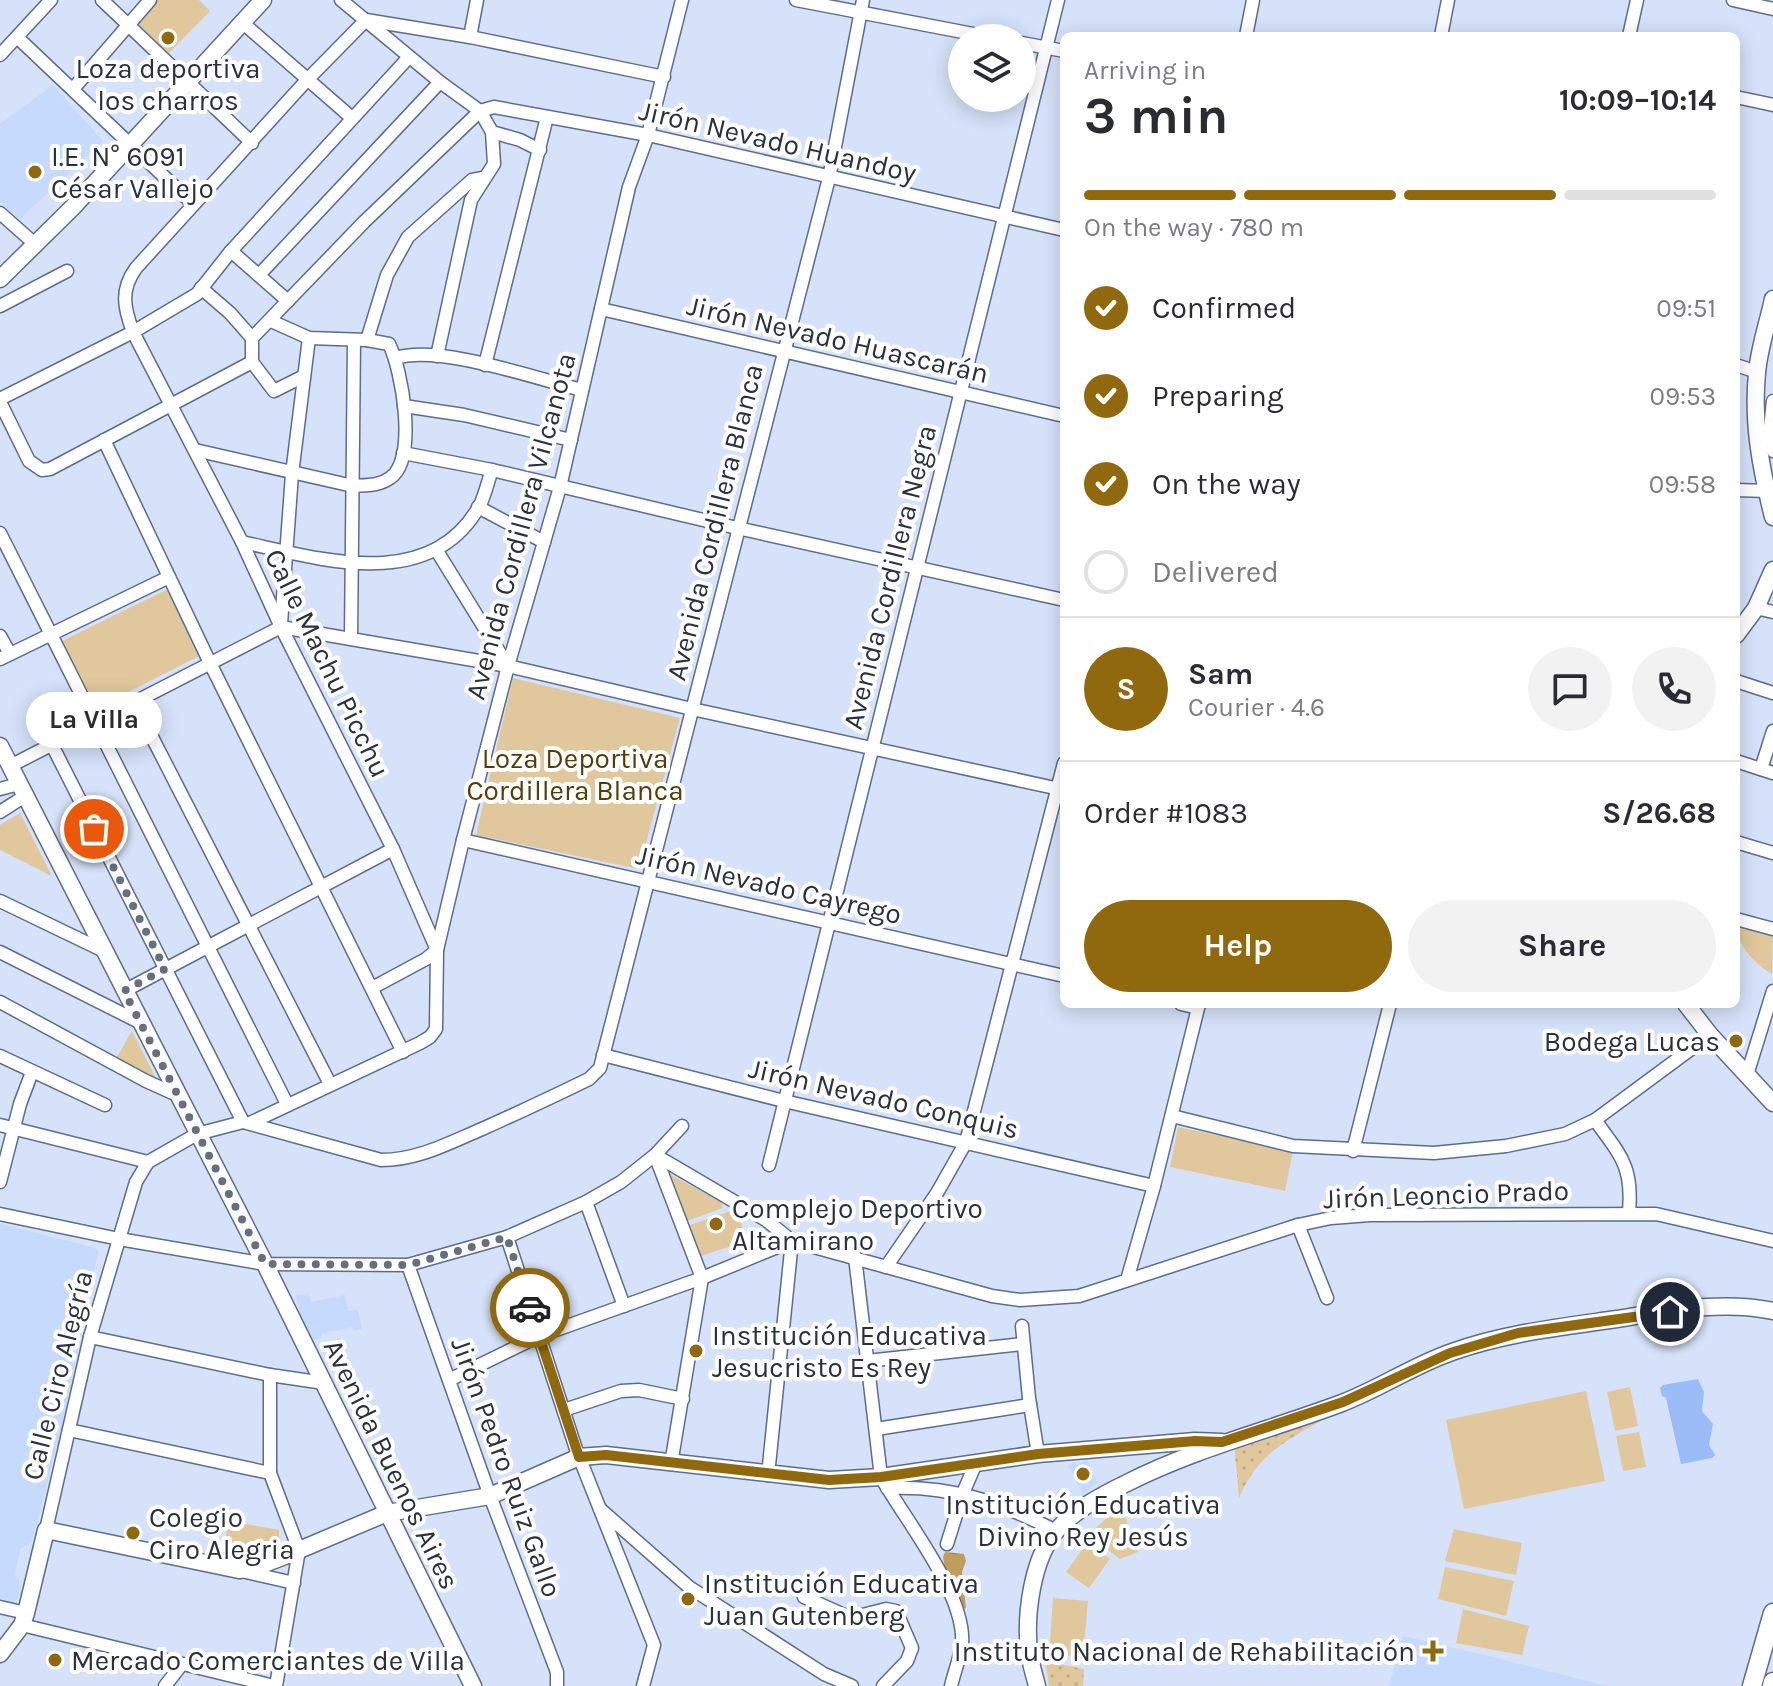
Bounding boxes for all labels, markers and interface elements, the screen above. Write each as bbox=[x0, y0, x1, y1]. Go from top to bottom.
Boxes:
map controls bbox=[948, 24, 1036, 112]
button: layers bbox=[948, 24, 1036, 112]
marker: Loza deportiva los charros bbox=[159, 29, 177, 47]
place label: Loza deportiva los charros bbox=[76, 52, 260, 117]
text: Arriving in bbox=[1084, 55, 1206, 86]
text: 10:09–10:14 bbox=[1559, 82, 1716, 118]
text: 3 min bbox=[1084, 85, 1228, 146]
street label: Jirón Nevado Huandoy bbox=[636, 94, 920, 189]
place label: I.E. N° 6091 César Vallejo bbox=[51, 140, 214, 205]
marker: I.E. N° 6091 César Vallejo bbox=[26, 163, 44, 181]
text: On the way · 780 m bbox=[1084, 212, 1304, 243]
icon: check bbox=[1084, 286, 1128, 330]
street label: Jirón Nevado Huascarán bbox=[684, 289, 992, 390]
text: Confirmed bbox=[1152, 290, 1296, 326]
text: 09:51 bbox=[1656, 293, 1716, 324]
street label: Avenida Cordillera Vilcanota bbox=[458, 349, 583, 703]
street label: Avenida Cordillera Blanca bbox=[659, 360, 770, 684]
icon: check bbox=[1084, 374, 1128, 418]
text: Preparing bbox=[1152, 378, 1284, 414]
text: 09:53 bbox=[1649, 381, 1716, 412]
street label: Avenida Cordillera Negra bbox=[836, 422, 943, 733]
icon: check bbox=[1084, 462, 1128, 506]
text: On the way bbox=[1152, 466, 1301, 502]
text: 09:58 bbox=[1649, 469, 1716, 500]
street label: Calle Machu Picchu bbox=[258, 544, 397, 783]
text: Delivered bbox=[1152, 554, 1279, 590]
button: chat bbox=[1528, 647, 1612, 731]
button: phone bbox=[1632, 647, 1716, 731]
text: Sam bbox=[1188, 656, 1253, 692]
text: S bbox=[1116, 671, 1136, 707]
text: Courier · 4.6 bbox=[1188, 692, 1325, 723]
callout: La Villa bbox=[26, 693, 162, 749]
text: La Villa bbox=[49, 704, 139, 735]
park label: Loza Deportiva Cordillera Blanca bbox=[466, 742, 684, 807]
pin bbox=[60, 795, 128, 863]
text: Order #1083 bbox=[1084, 795, 1248, 831]
text: S/26.68 bbox=[1602, 795, 1716, 831]
icon: bag bbox=[72, 807, 116, 851]
street label: Jirón Nevado Cayrego bbox=[633, 838, 905, 931]
button: Help bbox=[1084, 900, 1392, 992]
button: Share bbox=[1408, 900, 1716, 992]
place label: Bodega Lucas bbox=[1544, 1025, 1720, 1058]
marker: Bodega Lucas bbox=[1727, 1032, 1745, 1050]
street label: Jirón Nevado Conquis bbox=[746, 1051, 1022, 1146]
street label: Jirón Leoncio Prado bbox=[1323, 1174, 1569, 1215]
place label: Complejo Deportivo Altamirano bbox=[732, 1192, 983, 1257]
marker: Complejo Deportivo Altamirano bbox=[707, 1215, 725, 1233]
street label: Calle Ciro Alegría bbox=[15, 1267, 99, 1483]
courier bbox=[490, 1268, 570, 1348]
pin bbox=[1636, 1278, 1704, 1346]
icon: car bbox=[508, 1286, 552, 1330]
icon: home bbox=[1648, 1290, 1692, 1334]
place label: Institución Educativa Jesucristo Es Rey bbox=[712, 1319, 987, 1384]
street label: Jirón Pedro Ruiz Gallo bbox=[444, 1333, 569, 1602]
street label: Avenida Buenos Aires bbox=[317, 1334, 466, 1594]
marker: Institución Educativa Jesucristo Es Rey bbox=[687, 1342, 705, 1360]
marker: Institución Educativa Divino Rey Jesús bbox=[1074, 1465, 1092, 1483]
place label: Institución Educativa Divino Rey Jesús bbox=[946, 1488, 1220, 1553]
place label: Colegio Ciro Alegria bbox=[149, 1501, 295, 1566]
marker: Colegio Ciro Alegria bbox=[124, 1524, 142, 1542]
place label: Institución Educativa Juan Gutenberg bbox=[704, 1567, 979, 1632]
marker: Institución Educativa Juan Gutenberg bbox=[679, 1590, 697, 1608]
place label: Instituto Nacional de Rehabilitación bbox=[954, 1635, 1415, 1668]
marker: Instituto Nacional de Rehabilitación bbox=[1422, 1640, 1444, 1662]
place label: Mercado Comerciantes de Villa bbox=[71, 1644, 465, 1677]
marker: Mercado Comerciantes de Villa bbox=[46, 1651, 64, 1669]

